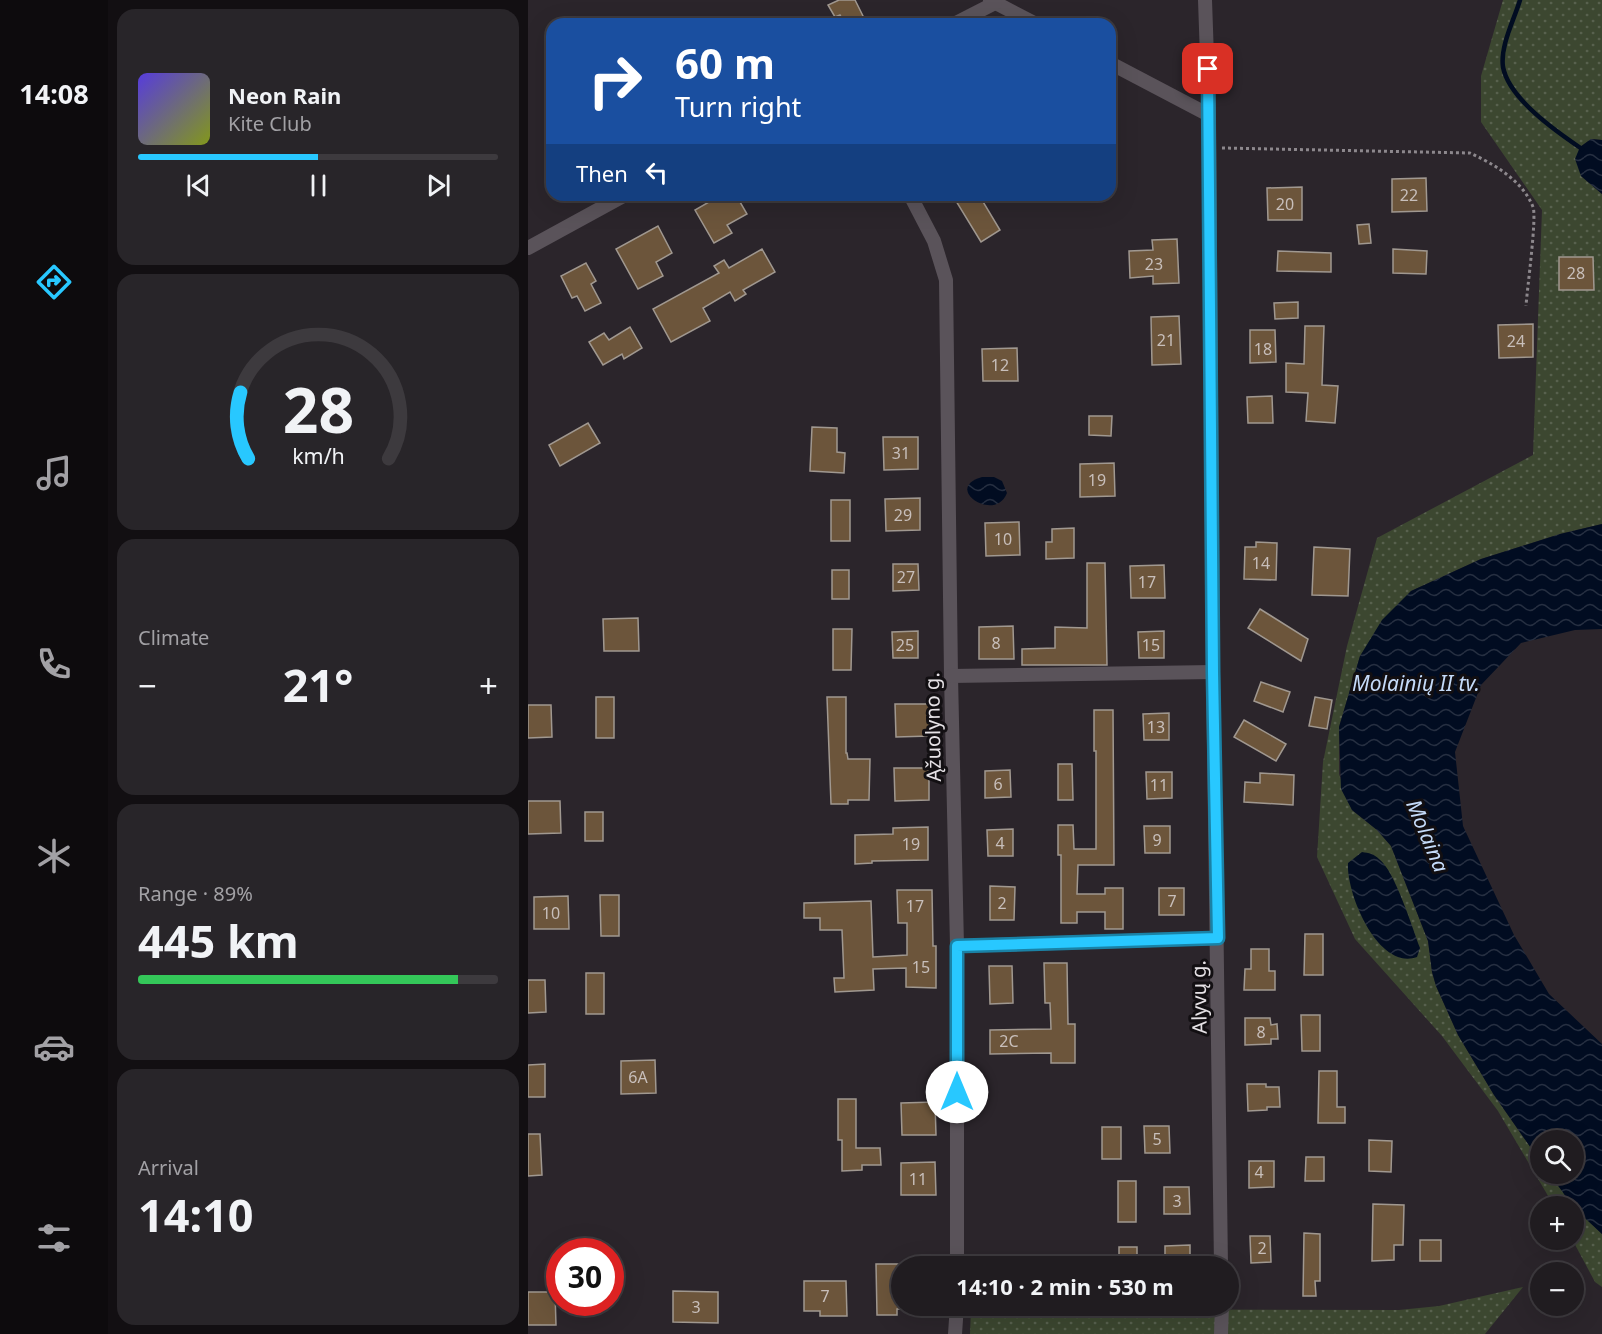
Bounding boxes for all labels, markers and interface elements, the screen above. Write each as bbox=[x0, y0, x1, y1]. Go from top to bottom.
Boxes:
text: 60 m bbox=[675, 34, 775, 91]
icon: right bbox=[576, 42, 654, 120]
pin bbox=[1182, 43, 1233, 94]
icon: arrive bbox=[1191, 52, 1224, 85]
text: 14:08 bbox=[19, 75, 89, 112]
text: Neon Rain bbox=[228, 80, 341, 110]
text: Turn right bbox=[675, 88, 801, 125]
text: Kite Club bbox=[228, 110, 312, 137]
icon: left bbox=[640, 156, 673, 189]
text: Then bbox=[576, 158, 628, 188]
icon: previous bbox=[182, 169, 215, 202]
icon: pause bbox=[302, 169, 335, 202]
icon: next bbox=[422, 169, 455, 202]
house number: 22 bbox=[1400, 184, 1418, 206]
house number: 20 bbox=[1276, 193, 1294, 215]
house number: 23 bbox=[1145, 253, 1163, 275]
icon: directions bbox=[33, 261, 75, 303]
house number: 28 bbox=[1567, 262, 1585, 284]
house number: 21 bbox=[1157, 329, 1175, 351]
house number: 24 bbox=[1507, 330, 1525, 352]
house number: 18 bbox=[1254, 338, 1272, 360]
house number: 12 bbox=[991, 354, 1009, 376]
text: 28 bbox=[282, 366, 354, 451]
text: km/h bbox=[292, 441, 344, 470]
house number: 31 bbox=[892, 442, 910, 464]
icon: music bbox=[33, 452, 75, 494]
house number: 19 bbox=[1088, 469, 1106, 491]
house number: 29 bbox=[894, 504, 912, 526]
house number: 10 bbox=[994, 528, 1012, 550]
house number: 14 bbox=[1252, 552, 1270, 574]
house number: 27 bbox=[897, 566, 915, 588]
house number: 17 bbox=[1138, 571, 1156, 593]
text: Climate bbox=[138, 624, 209, 651]
house number: 8 bbox=[991, 632, 1001, 654]
house number: 25 bbox=[896, 634, 914, 656]
house number: 15 bbox=[1142, 634, 1160, 656]
icon: phone bbox=[33, 643, 75, 685]
text: 21° bbox=[283, 654, 353, 715]
text: − bbox=[138, 663, 157, 708]
text: + bbox=[479, 663, 498, 708]
water label: Molainių II tv. bbox=[1352, 669, 1480, 697]
street label: Ąžuolyno g. bbox=[918, 672, 947, 782]
house number: 13 bbox=[1147, 716, 1165, 738]
house number: 6 bbox=[993, 773, 1003, 795]
house number: 11 bbox=[1150, 774, 1168, 796]
water label: Molaina bbox=[1400, 795, 1456, 876]
house number: 9 bbox=[1152, 829, 1162, 851]
house number: 4 bbox=[995, 832, 1005, 854]
house number: 19 bbox=[902, 833, 920, 855]
icon: climate bbox=[33, 835, 75, 877]
text: Range · 89% bbox=[138, 880, 253, 907]
house number: 7 bbox=[1167, 890, 1177, 912]
house number: 2 bbox=[997, 892, 1007, 914]
house number: 17 bbox=[906, 895, 924, 917]
house number: 10 bbox=[542, 902, 560, 924]
text: 445 km bbox=[138, 910, 299, 971]
house number: 15 bbox=[912, 956, 930, 978]
street label: Alyvų g. bbox=[1184, 960, 1213, 1034]
house number: 8 bbox=[1256, 1021, 1266, 1043]
icon: car bbox=[33, 1026, 75, 1068]
house number: 2C bbox=[999, 1030, 1019, 1052]
position arrow bbox=[925, 1060, 989, 1124]
house number: 6A bbox=[628, 1066, 648, 1088]
house number: 5 bbox=[1152, 1128, 1162, 1150]
map controls bbox=[1530, 1130, 1584, 1316]
button: search bbox=[1530, 1130, 1584, 1184]
text: Arrival bbox=[138, 1154, 199, 1181]
house number: 4 bbox=[1254, 1161, 1264, 1183]
house number: 11 bbox=[909, 1168, 927, 1190]
text: 14:10 bbox=[138, 1184, 254, 1245]
house number: 3 bbox=[1172, 1190, 1182, 1212]
button: + bbox=[1530, 1196, 1584, 1250]
icon: filters bbox=[33, 1217, 75, 1259]
house number: 2 bbox=[1257, 1237, 1267, 1259]
speed limit sign: 30 bbox=[546, 1238, 624, 1316]
button: − bbox=[1530, 1262, 1584, 1316]
text: 14:10 · 2 min · 530 m bbox=[956, 1271, 1174, 1301]
house number: 7 bbox=[820, 1285, 830, 1307]
house number: 3 bbox=[691, 1296, 701, 1318]

